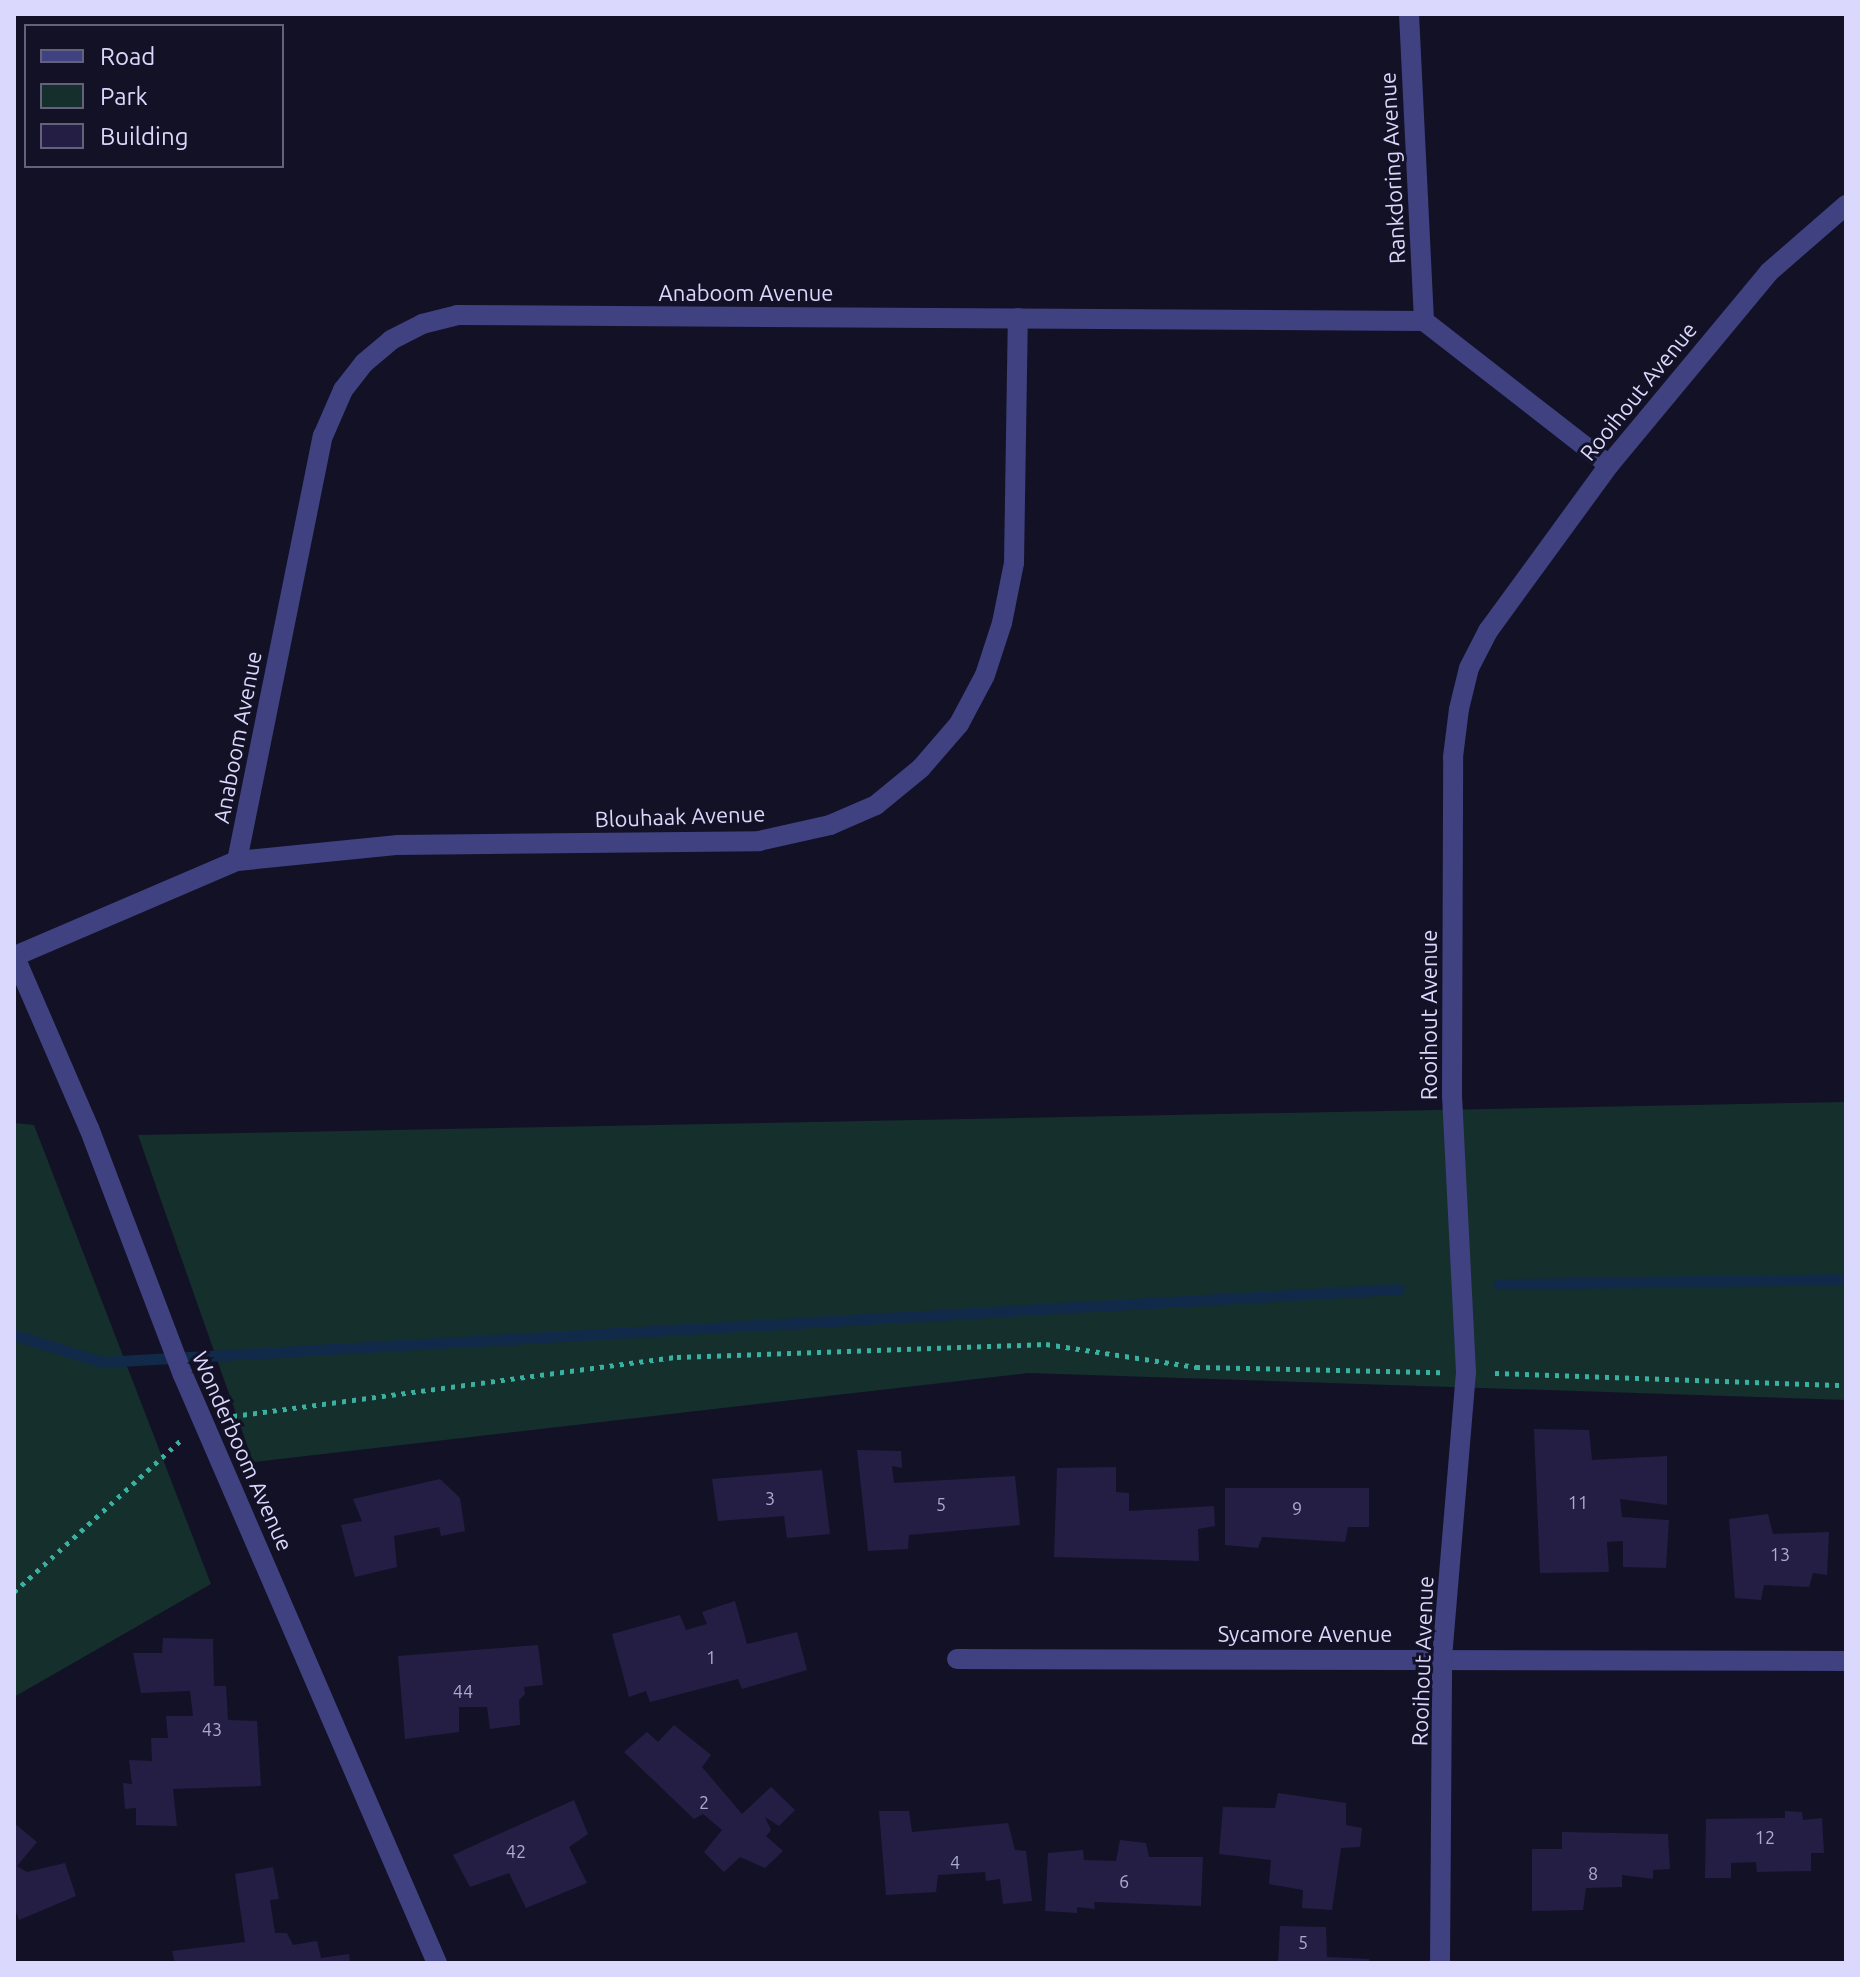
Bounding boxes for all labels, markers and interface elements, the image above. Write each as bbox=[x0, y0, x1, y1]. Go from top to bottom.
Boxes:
legend bbox=[24, 24, 284, 168]
text: Road bbox=[100, 43, 155, 70]
street label: Rankdoring Avenue bbox=[1374, 71, 1410, 265]
text: Park bbox=[100, 83, 148, 110]
text: Building bbox=[100, 123, 188, 150]
street label: Anaboom Avenue bbox=[659, 280, 833, 306]
street label: Rooihout Avenue bbox=[1574, 316, 1702, 466]
street label: Anaboom Avenue bbox=[207, 649, 267, 825]
street label: Blouhaak Avenue bbox=[594, 800, 766, 832]
street label: Rooihout Avenue bbox=[1416, 930, 1442, 1100]
street label: Wonderboom Avenue bbox=[187, 1347, 299, 1555]
house number: 3 bbox=[765, 1487, 775, 1509]
house number: 11 bbox=[1568, 1491, 1588, 1513]
house number: 5 bbox=[936, 1493, 946, 1515]
house number: 9 bbox=[1292, 1497, 1302, 1519]
house number: 13 bbox=[1770, 1543, 1790, 1565]
street label: Rooihout Avenue bbox=[1406, 1575, 1438, 1747]
street label: Sycamore Avenue bbox=[1218, 1621, 1392, 1647]
house number: 1 bbox=[706, 1646, 716, 1668]
house number: 44 bbox=[453, 1680, 473, 1702]
house number: 43 bbox=[202, 1718, 222, 1740]
house number: 2 bbox=[699, 1791, 709, 1813]
house number: 12 bbox=[1755, 1826, 1775, 1848]
house number: 42 bbox=[506, 1840, 526, 1862]
house number: 4 bbox=[950, 1851, 960, 1873]
house number: 8 bbox=[1588, 1862, 1598, 1884]
house number: 6 bbox=[1119, 1870, 1129, 1892]
house number: 5 bbox=[1298, 1931, 1308, 1953]

